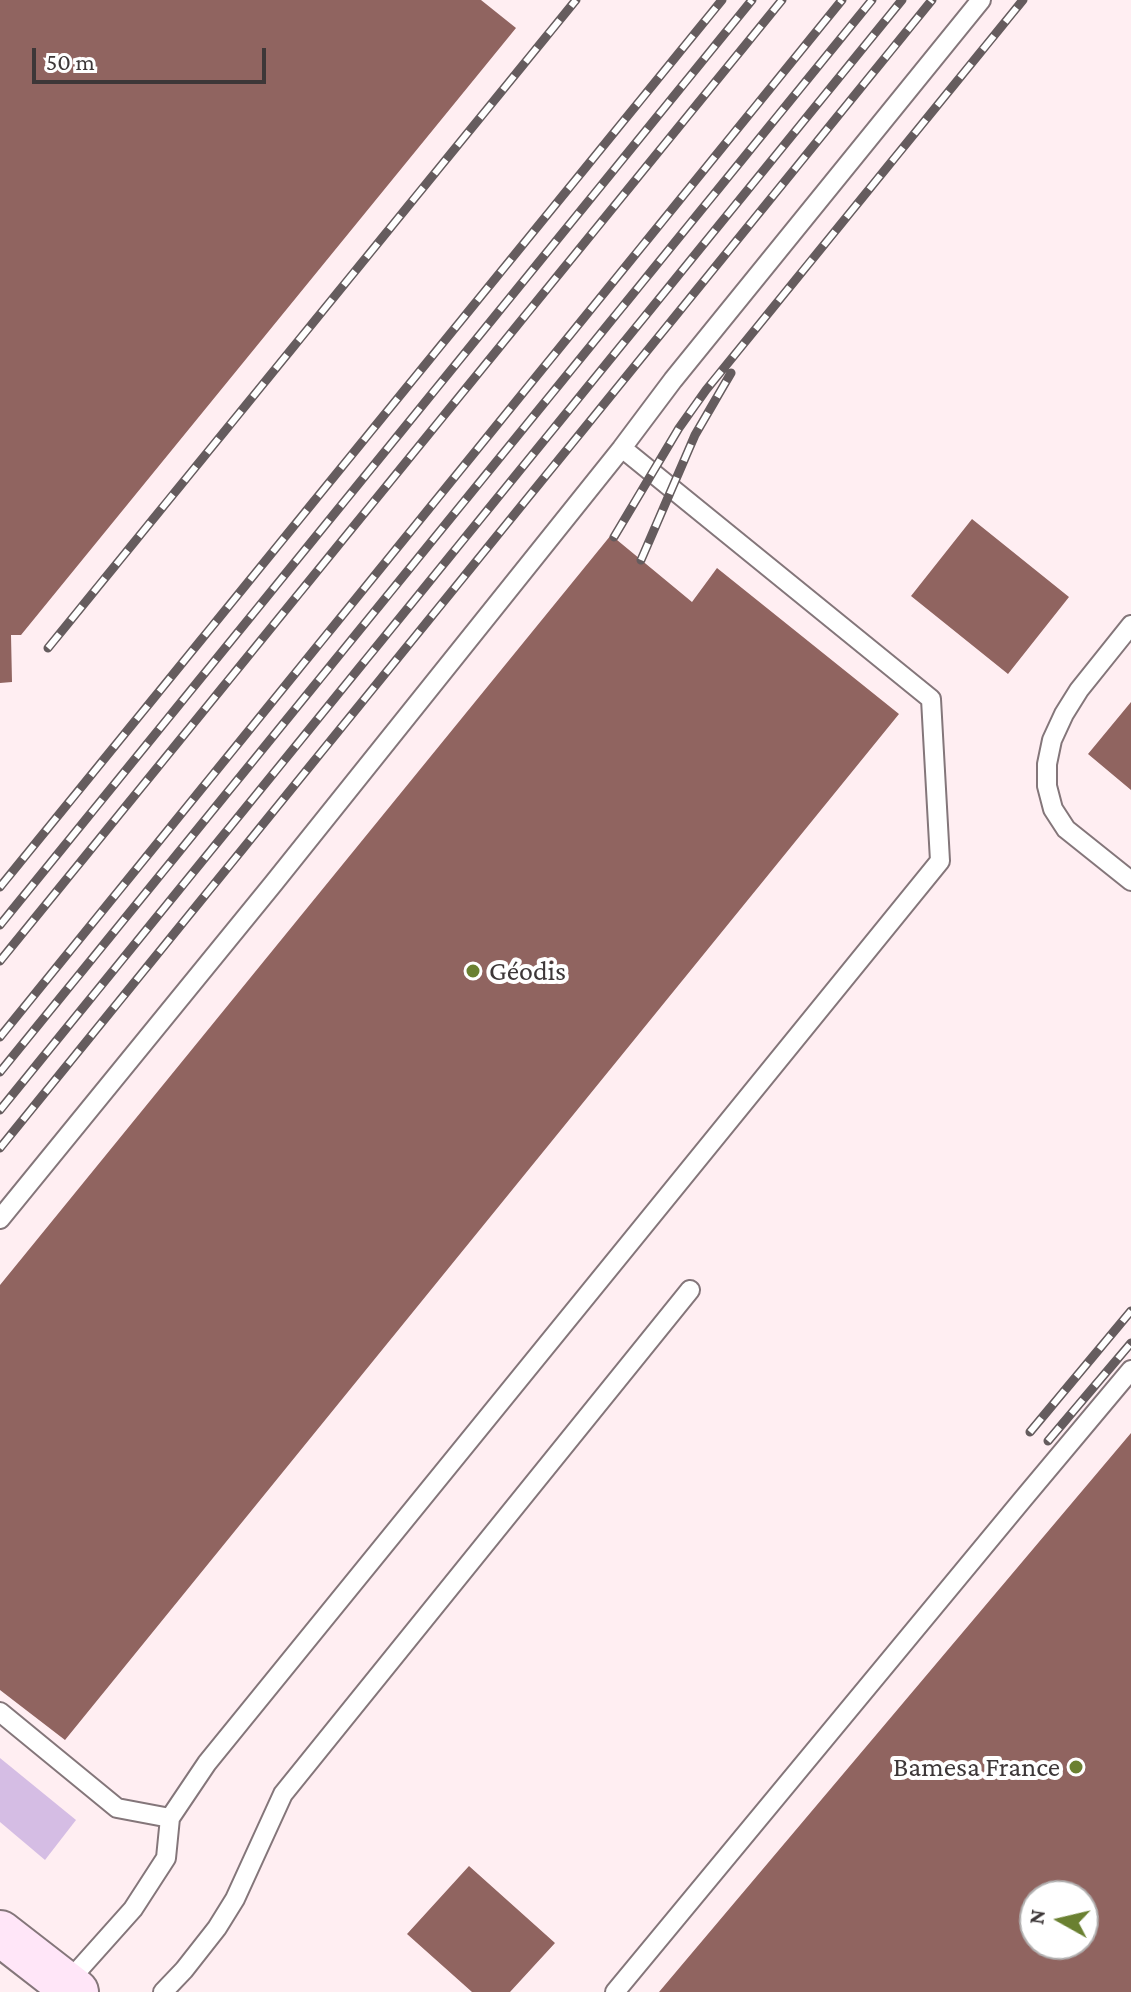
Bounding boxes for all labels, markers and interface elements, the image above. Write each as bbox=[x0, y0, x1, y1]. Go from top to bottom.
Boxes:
scale bar bbox=[36, 32, 270, 82]
text: 50 m bbox=[46, 48, 95, 75]
place label: Géodis bbox=[489, 954, 566, 988]
marker: Géodis bbox=[464, 962, 482, 980]
place label: Bamesa France bbox=[893, 1750, 1060, 1784]
marker: Bamesa France bbox=[1067, 1758, 1085, 1776]
north arrow bbox=[1019, 1880, 1099, 1960]
text: N bbox=[1023, 1908, 1050, 1926]

